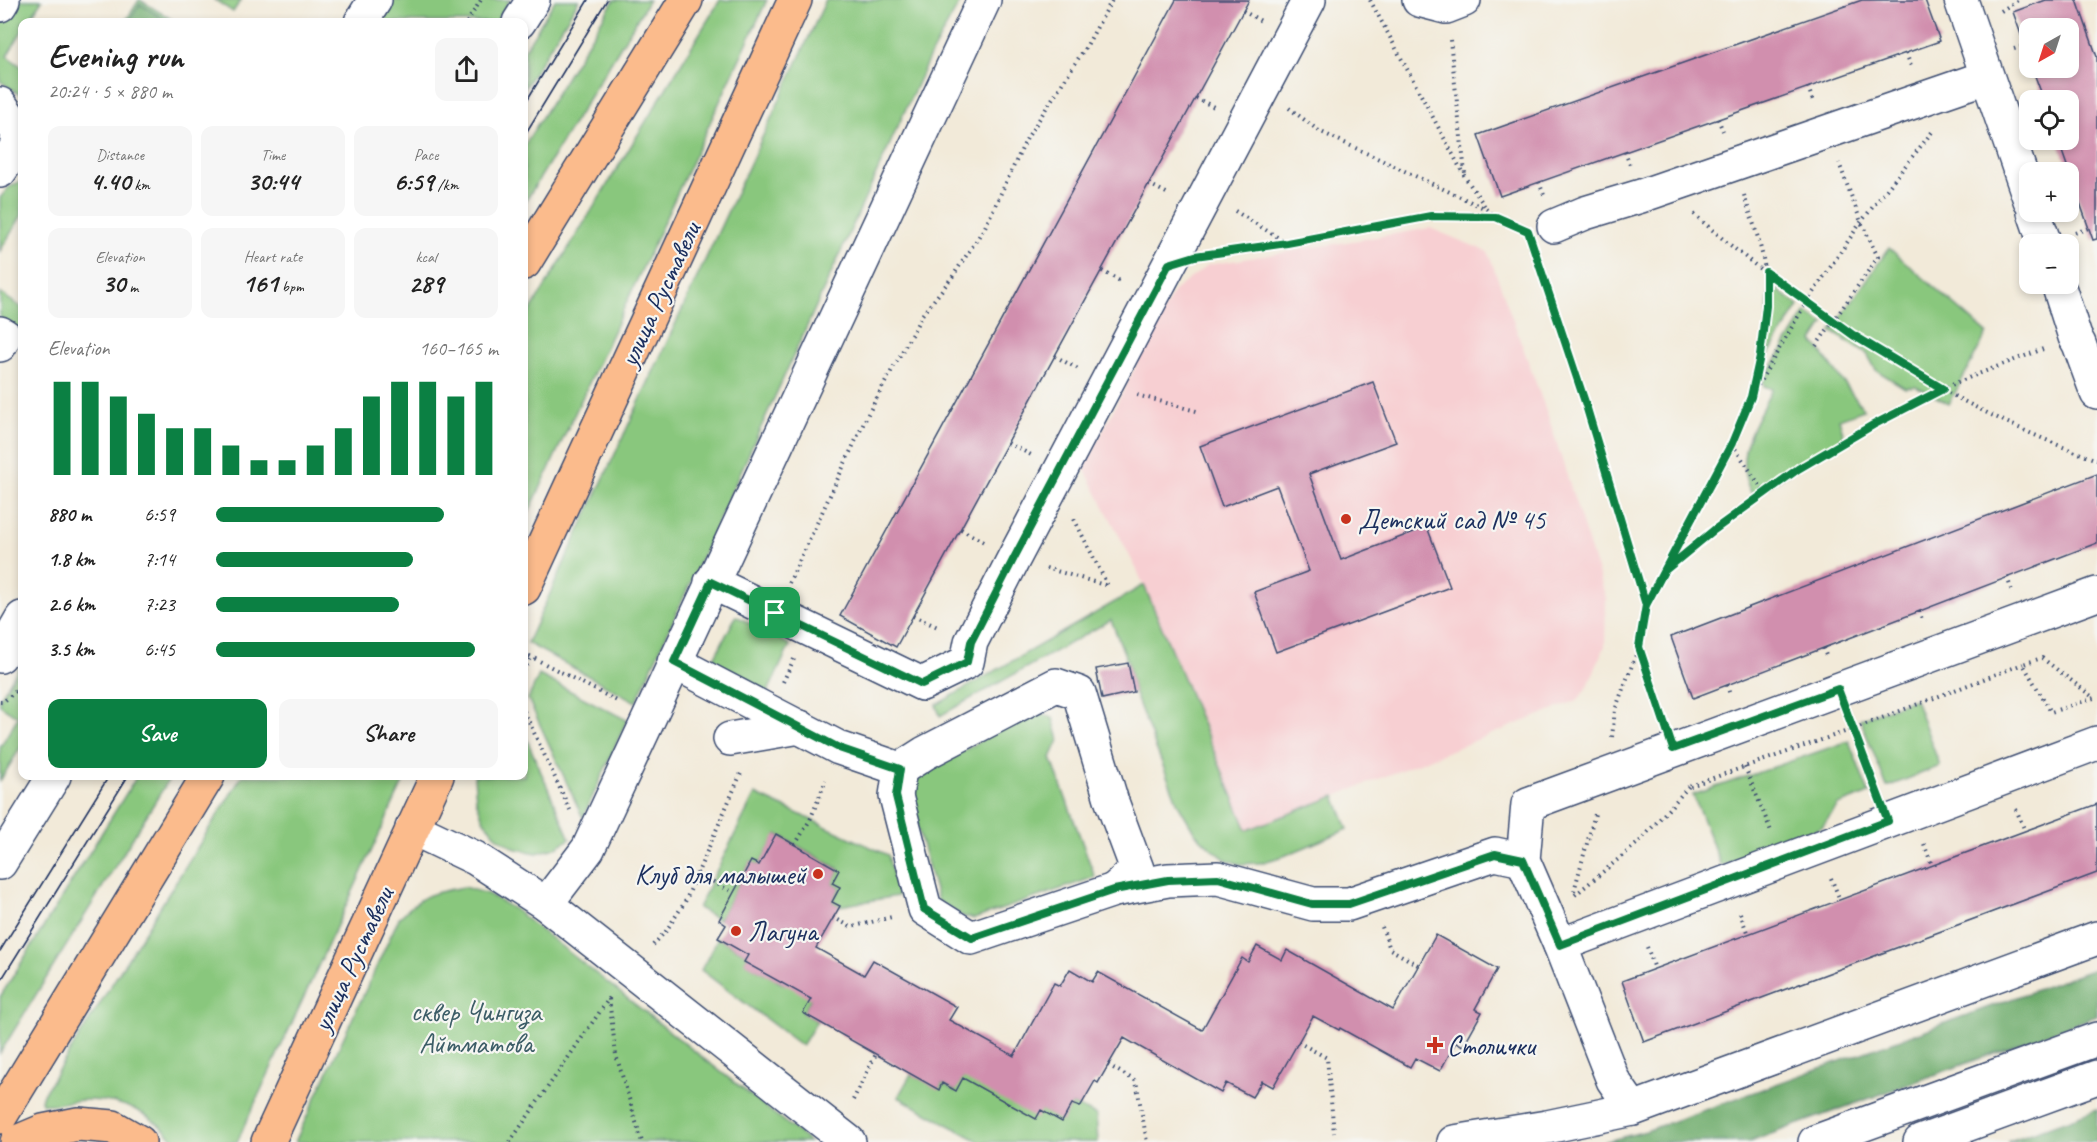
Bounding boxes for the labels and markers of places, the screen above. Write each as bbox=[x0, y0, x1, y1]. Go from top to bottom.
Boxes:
place label: Детский сад № 45 bbox=[1358, 502, 1547, 537]
marker: Детский сад № 45 bbox=[1339, 512, 1353, 526]
pin bbox=[749, 587, 800, 638]
place label: Клуб для малышей bbox=[635, 857, 807, 892]
marker: Клуб для малышей bbox=[811, 867, 825, 881]
place label: Лагуна bbox=[748, 914, 820, 949]
marker: Лагуна bbox=[729, 924, 743, 938]
place label: Столички bbox=[1447, 1028, 1538, 1063]
marker: Столички bbox=[1428, 1038, 1442, 1052]

